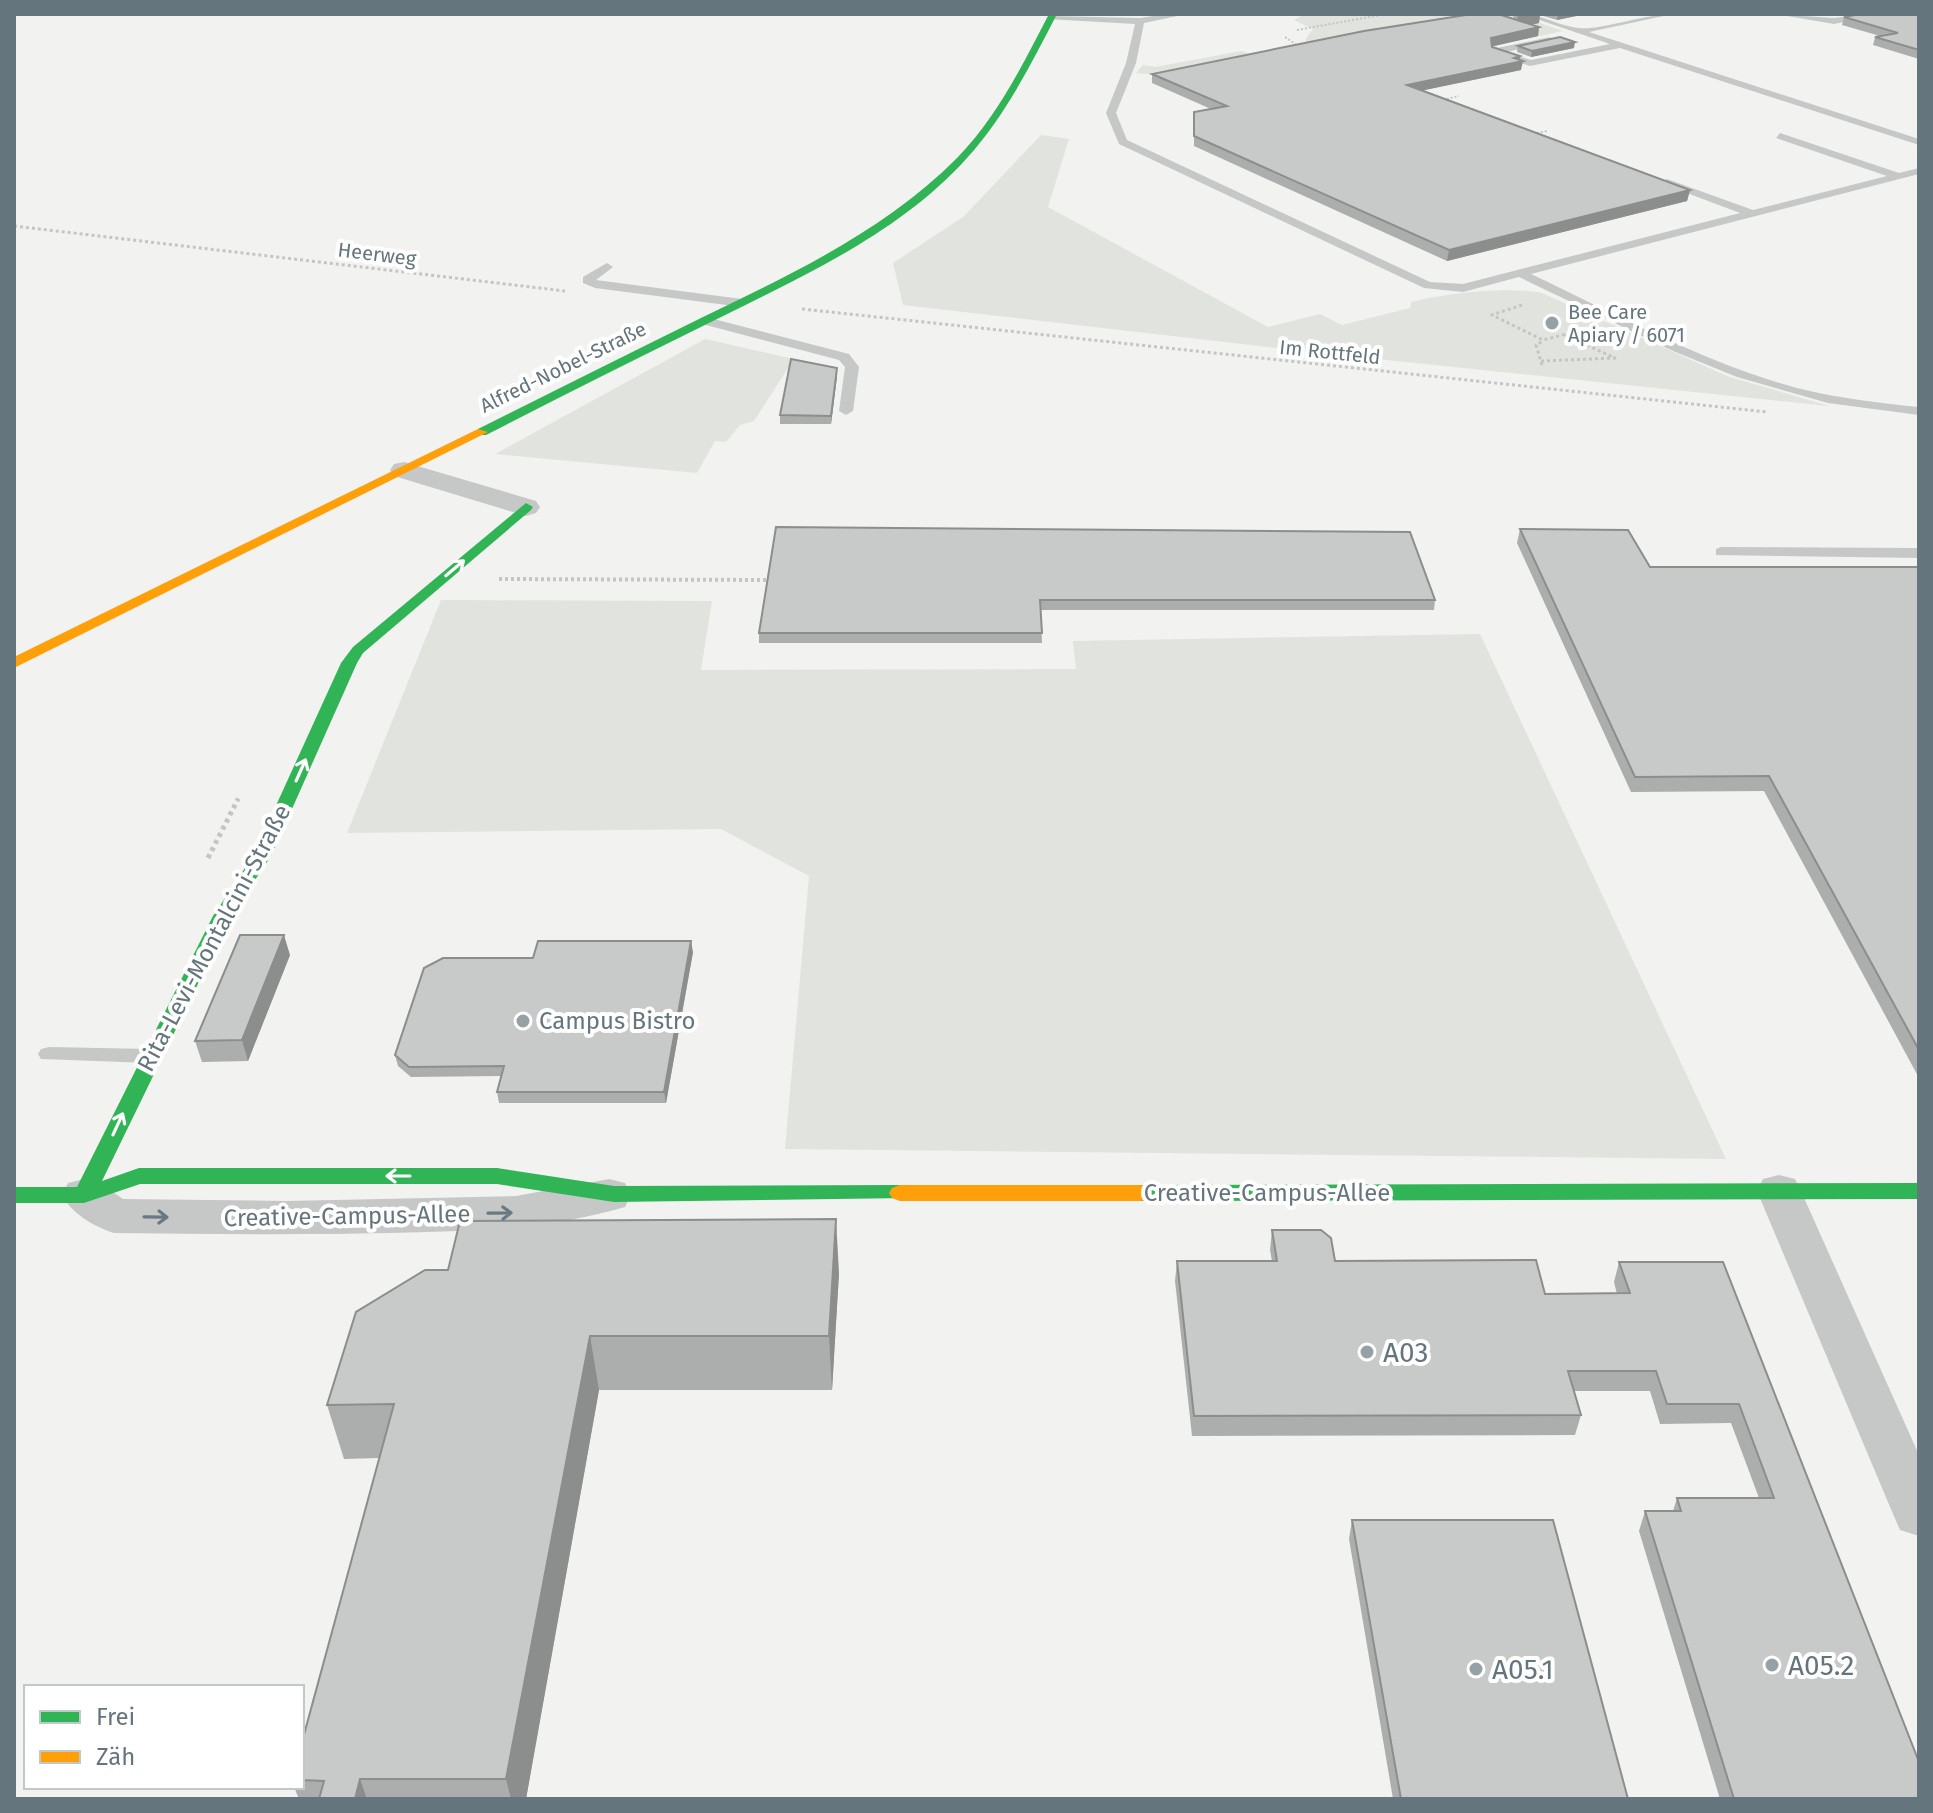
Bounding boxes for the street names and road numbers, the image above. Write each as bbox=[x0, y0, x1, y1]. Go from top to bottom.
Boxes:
street label: Heerweg bbox=[336, 237, 418, 271]
street label: Alfred-Nobel-Straße bbox=[476, 316, 650, 418]
street label: Im Rottfeld bbox=[1278, 335, 1382, 369]
street label: Rita-Levi-Montalcini-Straße bbox=[132, 800, 296, 1076]
street label: Creative-Campus-Allee bbox=[1144, 1179, 1390, 1207]
street label: Creative-Campus-Allee bbox=[223, 1200, 471, 1232]

